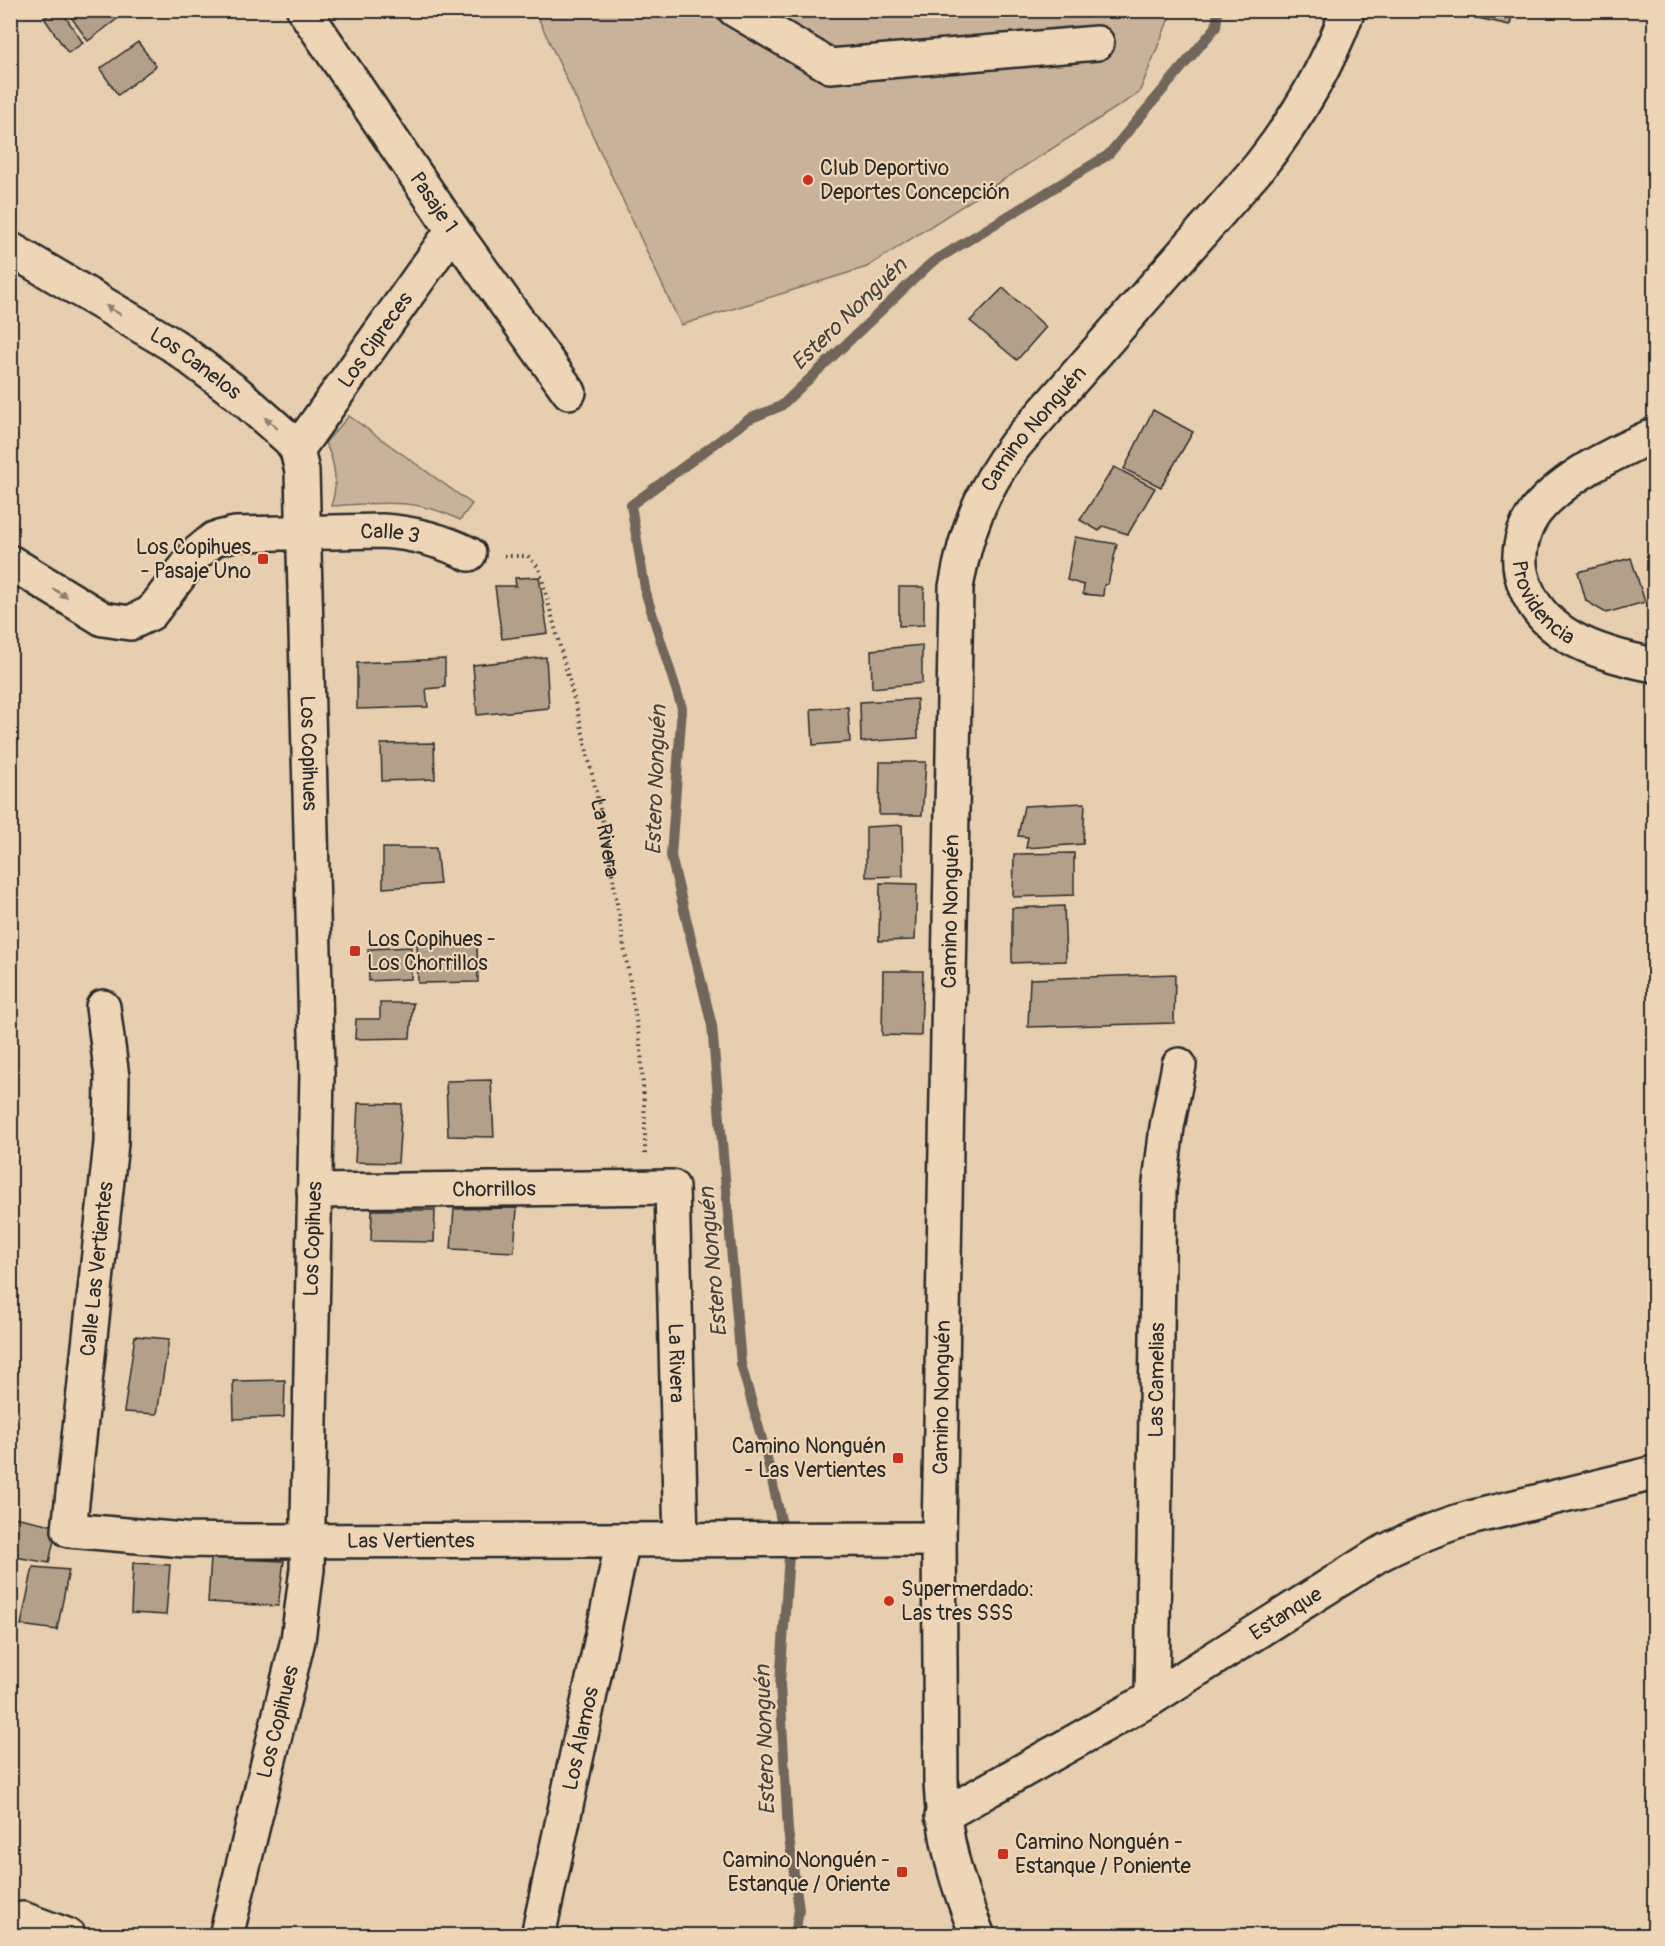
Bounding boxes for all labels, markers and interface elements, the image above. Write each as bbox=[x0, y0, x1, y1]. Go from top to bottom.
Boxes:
place label: Club Deportivo Deportes Concepción bbox=[820, 155, 1010, 206]
street label: Pasaje 1 bbox=[404, 167, 464, 238]
marker: Club Deportivo Deportes Concepción bbox=[801, 173, 815, 187]
water label: Estero Nonguén bbox=[785, 251, 914, 376]
street label: Los Cipreces bbox=[332, 286, 419, 393]
one-way arrow bbox=[105, 304, 121, 315]
street label: Los Canelos bbox=[145, 321, 247, 406]
street label: Camino Nonguén bbox=[975, 360, 1092, 496]
one-way arrow bbox=[264, 417, 279, 430]
street label: Calle 3 bbox=[360, 517, 422, 549]
place label: Los Copihues - Pasaje Uno bbox=[136, 534, 252, 585]
marker: Los Copihues - Pasaje Uno bbox=[256, 552, 270, 566]
street label: Providencia bbox=[1506, 559, 1580, 651]
one-way arrow bbox=[52, 587, 68, 598]
street label: Los Copihues bbox=[294, 695, 324, 812]
water label: Estero Nonguén bbox=[639, 703, 673, 856]
street label: La Rivera bbox=[584, 795, 626, 879]
street label: Camino Nonguén bbox=[935, 834, 965, 989]
place label: Los Copihues - Los Chorrillos bbox=[367, 926, 496, 977]
marker: Los Copihues - Los Chorrillos bbox=[348, 944, 362, 958]
street label: Chorrillos bbox=[452, 1175, 537, 1203]
street label: Calle Las Vertientes bbox=[74, 1180, 120, 1358]
street label: Los Copihues bbox=[297, 1180, 329, 1297]
water label: Estero Nonguén bbox=[692, 1184, 733, 1338]
street label: Camino Nonguén bbox=[927, 1320, 956, 1475]
street label: Las Camelias bbox=[1142, 1322, 1171, 1438]
street label: La Rivera bbox=[662, 1323, 691, 1403]
place label: Camino Nonguén - Las Vertientes bbox=[732, 1433, 887, 1484]
marker: Camino Nonguén - Las Vertientes bbox=[891, 1451, 905, 1465]
street label: Las Vertientes bbox=[347, 1527, 475, 1554]
place label: Supermerdado: Las tres SSS bbox=[901, 1576, 1034, 1627]
street label: Estanque bbox=[1244, 1580, 1327, 1646]
marker: Supermerdado: Las tres SSS bbox=[882, 1594, 896, 1608]
street label: Los Copihues bbox=[251, 1662, 305, 1781]
water label: Estero Nonguén bbox=[748, 1663, 782, 1816]
street label: Los Álamos bbox=[556, 1684, 605, 1793]
place label: Camino Nonguén - Estanque / Poniente bbox=[1015, 1829, 1192, 1880]
place label: Camino Nonguén - Estanque / Oriente bbox=[722, 1847, 891, 1898]
marker: Camino Nonguén - Estanque / Poniente bbox=[996, 1847, 1010, 1861]
marker: Camino Nonguén - Estanque / Oriente bbox=[895, 1865, 909, 1879]

